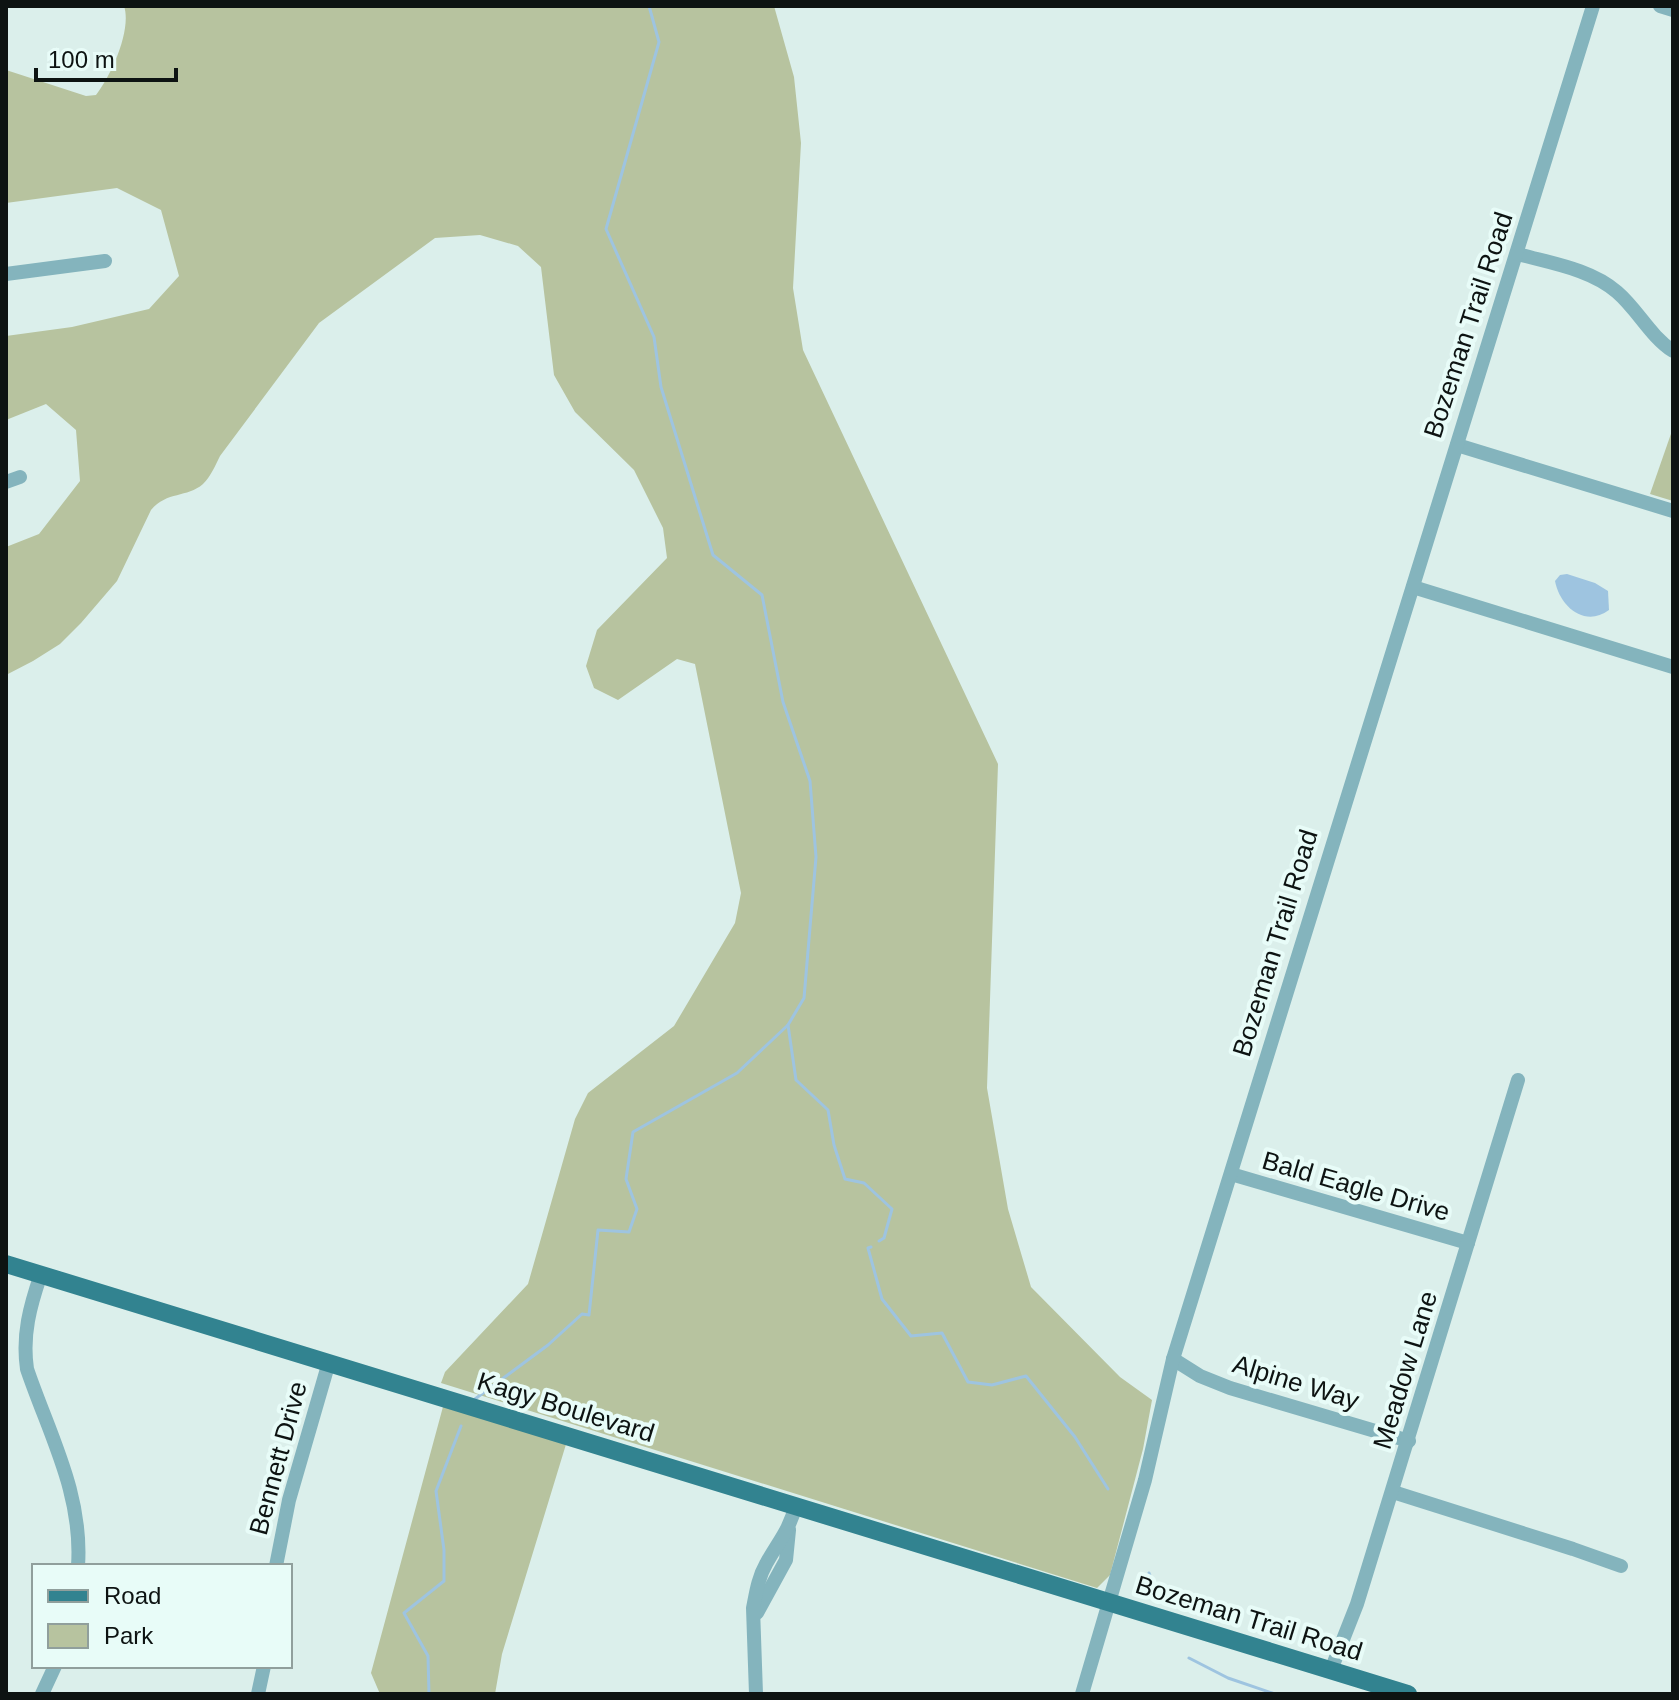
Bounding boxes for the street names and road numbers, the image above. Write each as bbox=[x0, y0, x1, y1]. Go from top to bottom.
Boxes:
street label: Bozeman Trail Road bbox=[1417, 208, 1519, 442]
street label: Bozeman Trail Road bbox=[1226, 826, 1324, 1060]
street label: Bald Eagle Drive bbox=[1259, 1145, 1453, 1227]
street label: Meadow Lane bbox=[1367, 1288, 1443, 1452]
street label: Alpine Way bbox=[1229, 1349, 1363, 1415]
street label: Kagy Boulevard bbox=[474, 1366, 658, 1448]
street label: Bennett Drive bbox=[243, 1378, 313, 1538]
street label: Bozeman Trail Road bbox=[1132, 1569, 1366, 1667]

